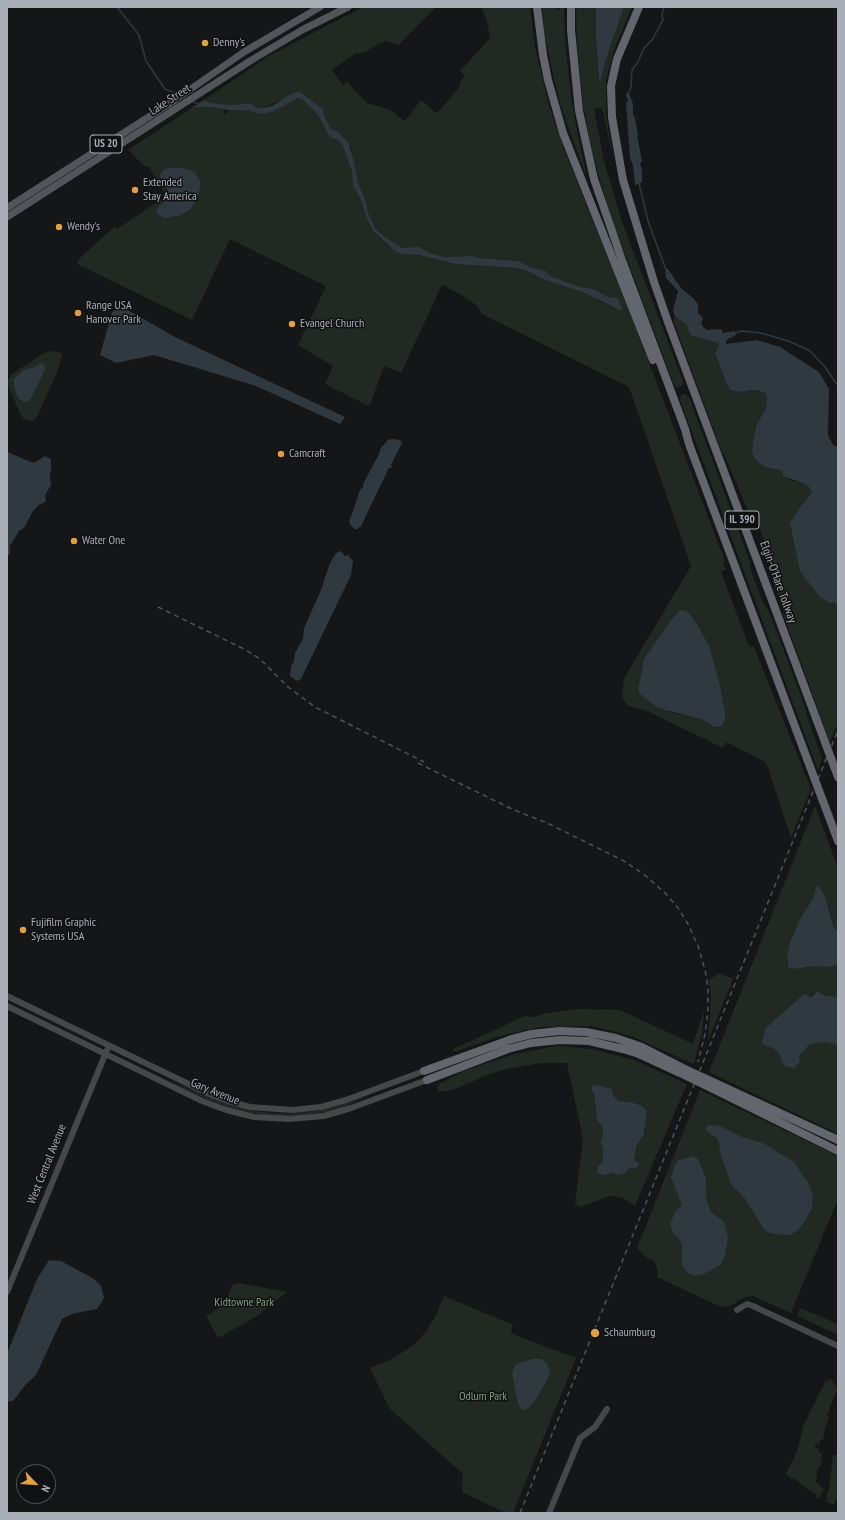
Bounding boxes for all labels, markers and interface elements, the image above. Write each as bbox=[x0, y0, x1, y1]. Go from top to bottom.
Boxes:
place label: Denny's bbox=[213, 36, 245, 50]
marker: Denny's bbox=[200, 38, 210, 48]
street label: Lake Street bbox=[147, 81, 193, 119]
road number: US 20 bbox=[90, 135, 122, 153]
place label: Extended Stay America bbox=[143, 176, 197, 204]
marker: Extended Stay America bbox=[130, 185, 140, 195]
place label: Wendy's bbox=[67, 220, 100, 234]
marker: Wendy's bbox=[54, 222, 64, 232]
place label: Range USA Hanover Park bbox=[86, 299, 141, 327]
marker: Range USA Hanover Park bbox=[73, 308, 83, 318]
place label: Evangel Church bbox=[300, 317, 364, 331]
marker: Evangel Church bbox=[287, 319, 297, 329]
place label: Camcraft bbox=[289, 447, 326, 461]
marker: Camcraft bbox=[276, 449, 286, 459]
road number: IL 390 bbox=[725, 511, 759, 529]
place label: Water One bbox=[82, 534, 125, 548]
marker: Water One bbox=[69, 536, 79, 546]
street label: Elgin-O'Hare Tollway bbox=[756, 539, 800, 625]
place label: Fujifilm Graphic Systems USA bbox=[31, 916, 96, 944]
marker: Fujifilm Graphic Systems USA bbox=[18, 925, 28, 935]
street label: Gary Avenue bbox=[188, 1076, 242, 1108]
street label: West Central Avenue bbox=[24, 1122, 70, 1206]
park label: Kidtowne Park bbox=[214, 1296, 274, 1310]
place label: Schaumburg bbox=[604, 1326, 655, 1340]
marker: Schaumburg bbox=[589, 1327, 601, 1339]
park label: Odlum Park bbox=[459, 1390, 507, 1404]
north arrow bbox=[16, 1464, 56, 1504]
text: N bbox=[38, 1483, 54, 1494]

